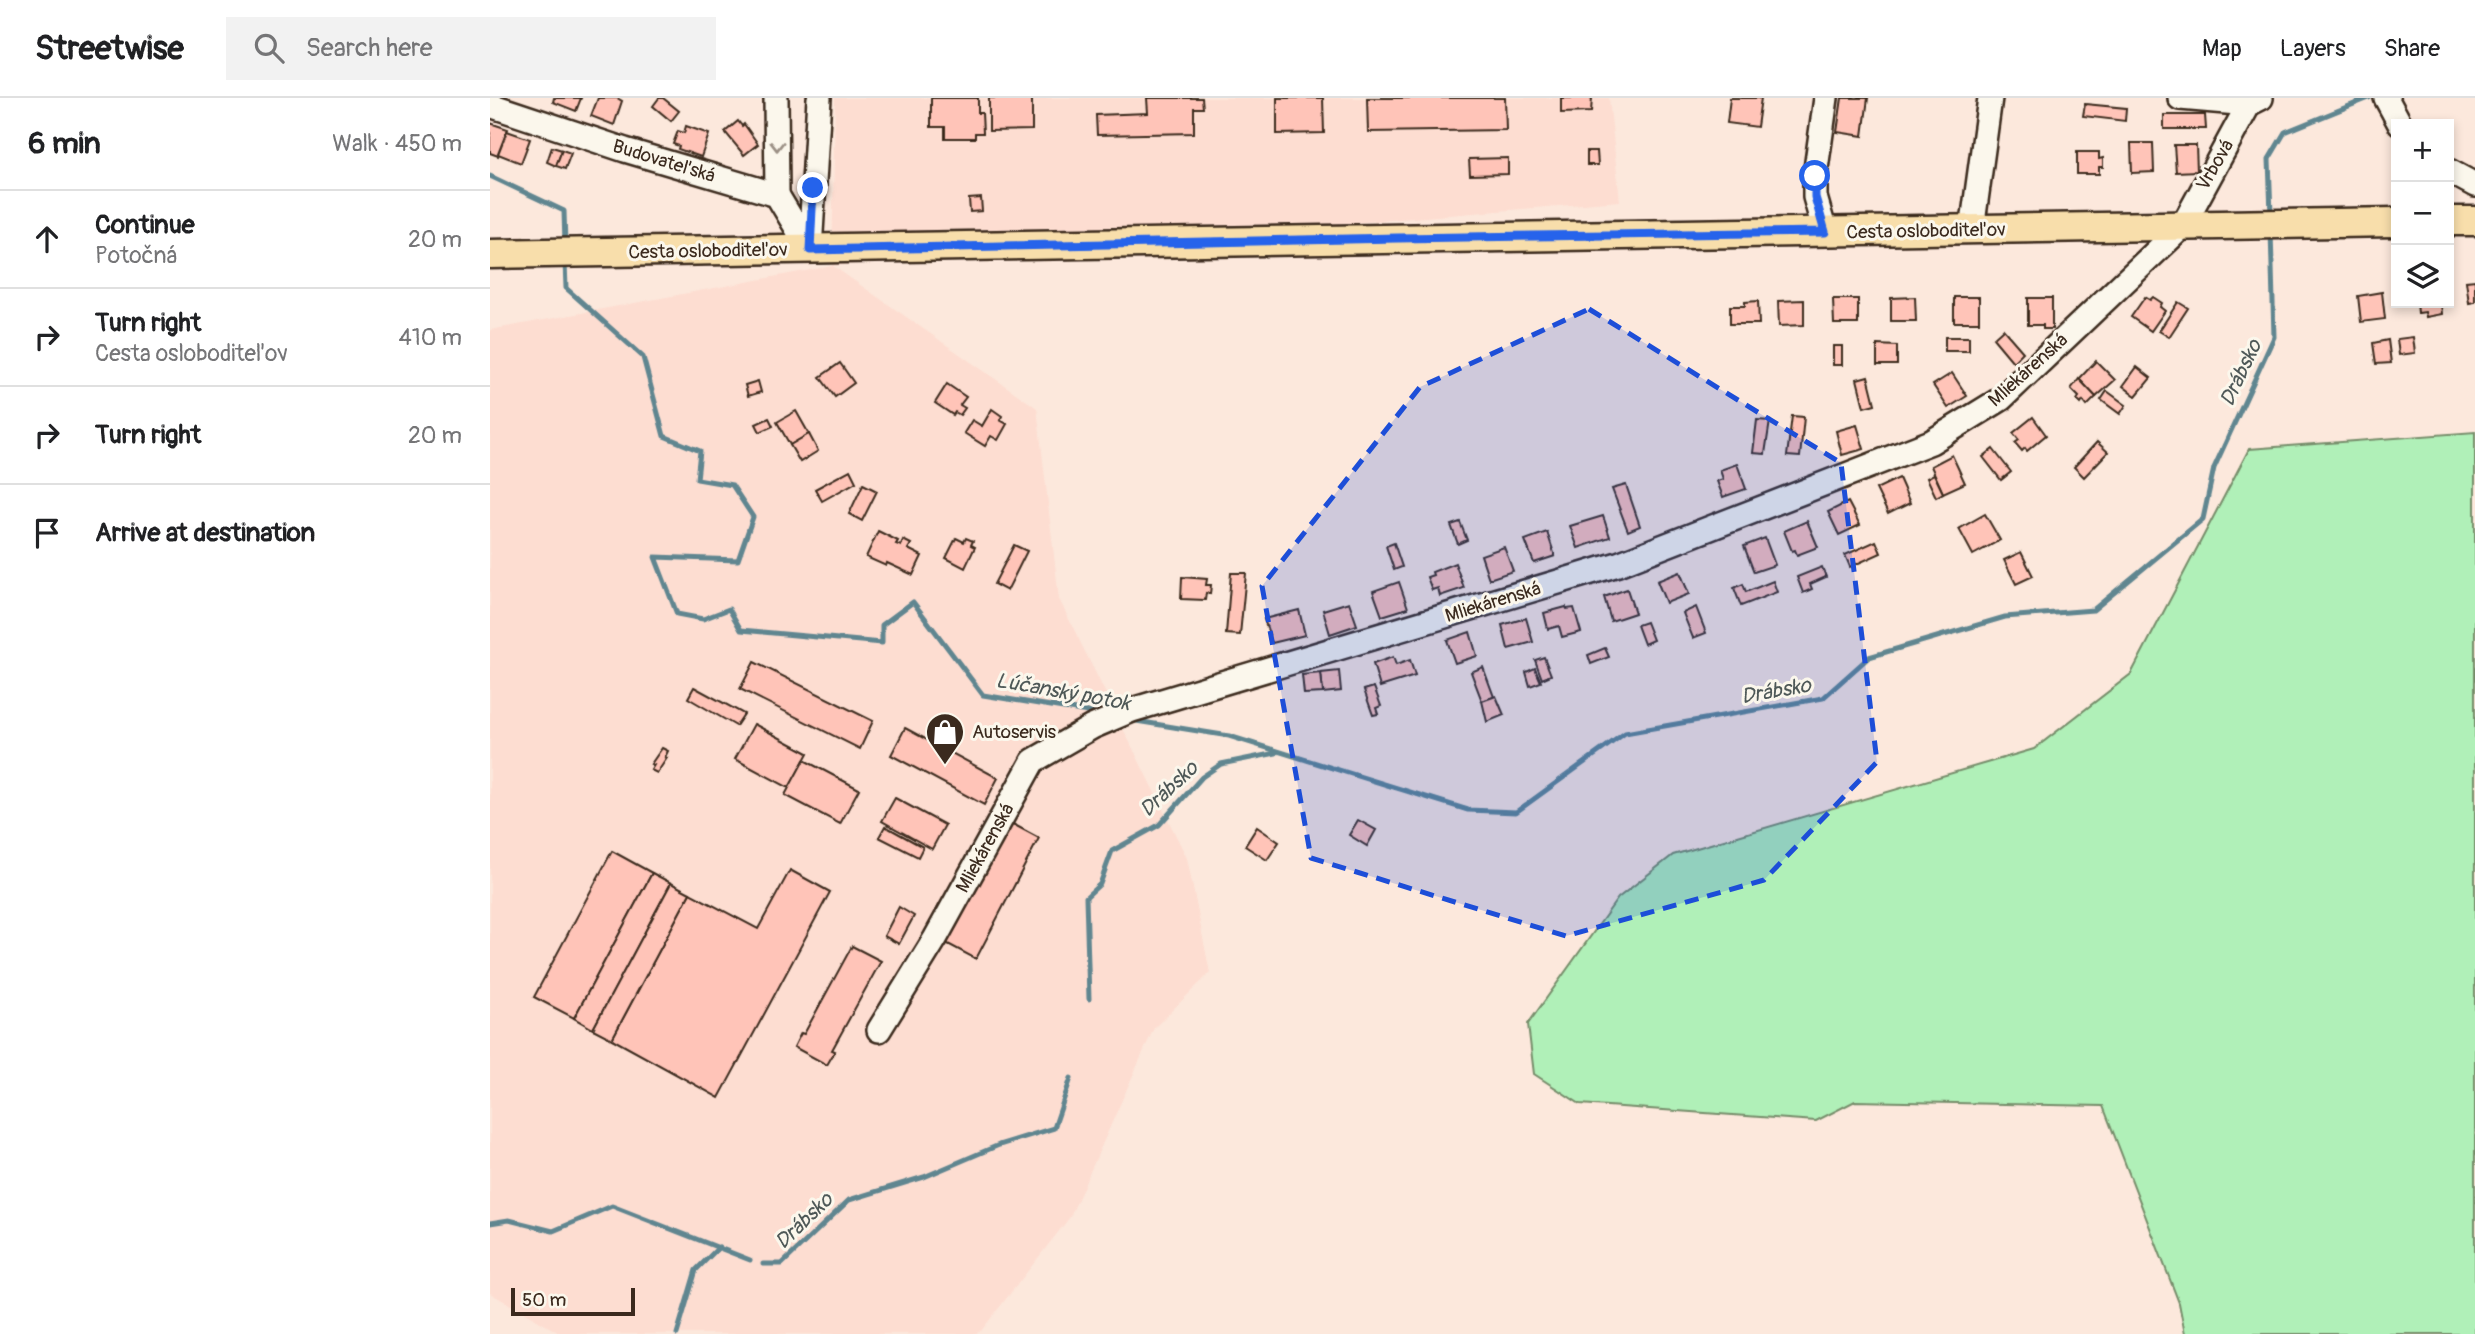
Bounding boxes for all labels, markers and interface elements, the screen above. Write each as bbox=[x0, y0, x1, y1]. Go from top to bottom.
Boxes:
search box bbox=[226, 17, 716, 80]
text: Streetwise bbox=[35, 28, 184, 69]
icon: search bbox=[250, 29, 288, 67]
text: Search here bbox=[306, 32, 433, 64]
text: Map bbox=[2202, 34, 2242, 63]
text: Layers bbox=[2280, 34, 2346, 63]
text: Share bbox=[2384, 34, 2440, 63]
map controls bbox=[2391, 119, 2454, 308]
button: + bbox=[2391, 119, 2454, 182]
text: 6 min bbox=[28, 125, 101, 162]
text: Walk · 450 m bbox=[332, 129, 462, 158]
street label: Budovateľská bbox=[610, 134, 718, 188]
street label: Vrbová bbox=[2191, 135, 2239, 195]
one-way arrow bbox=[769, 142, 785, 152]
route start bbox=[1799, 160, 1830, 191]
route end bbox=[797, 172, 828, 203]
button: − bbox=[2391, 182, 2454, 245]
text: Continue bbox=[95, 209, 195, 241]
street label: Cesta osloboditeľov bbox=[1846, 218, 2006, 244]
icon: ahead bbox=[28, 220, 66, 258]
text: 20 m bbox=[408, 225, 462, 254]
street label: Cesta osloboditeľov bbox=[628, 238, 788, 264]
text: Potočná bbox=[95, 241, 177, 270]
button: layers bbox=[2391, 245, 2454, 308]
text: Turn right bbox=[95, 307, 201, 339]
icon: right bbox=[28, 318, 66, 356]
text: 410 m bbox=[399, 323, 462, 352]
street label: Mliekárenská bbox=[1983, 328, 2073, 412]
water label: Drábsko bbox=[2214, 334, 2269, 411]
text: Cesta osloboditeľov bbox=[95, 339, 288, 368]
icon: right bbox=[28, 416, 66, 454]
text: Turn right bbox=[95, 419, 201, 451]
text: 20 m bbox=[408, 421, 462, 450]
icon: arrive bbox=[28, 514, 66, 552]
text: Arrive at destination bbox=[95, 517, 315, 549]
street label: Mliekárenská bbox=[1442, 576, 1544, 628]
water label: Lúčanský potok bbox=[994, 667, 1134, 717]
water label: Drábsko bbox=[1739, 671, 1815, 710]
shop icon: Autoservis bbox=[924, 711, 966, 766]
place label: Autoservis bbox=[972, 720, 1057, 744]
water label: Drábsko bbox=[1134, 754, 1205, 823]
street label: Mliekárenská bbox=[951, 799, 1020, 897]
water label: Drábsko bbox=[769, 1186, 840, 1255]
scale bar bbox=[511, 1285, 635, 1317]
text: 50 m bbox=[522, 1288, 566, 1312]

